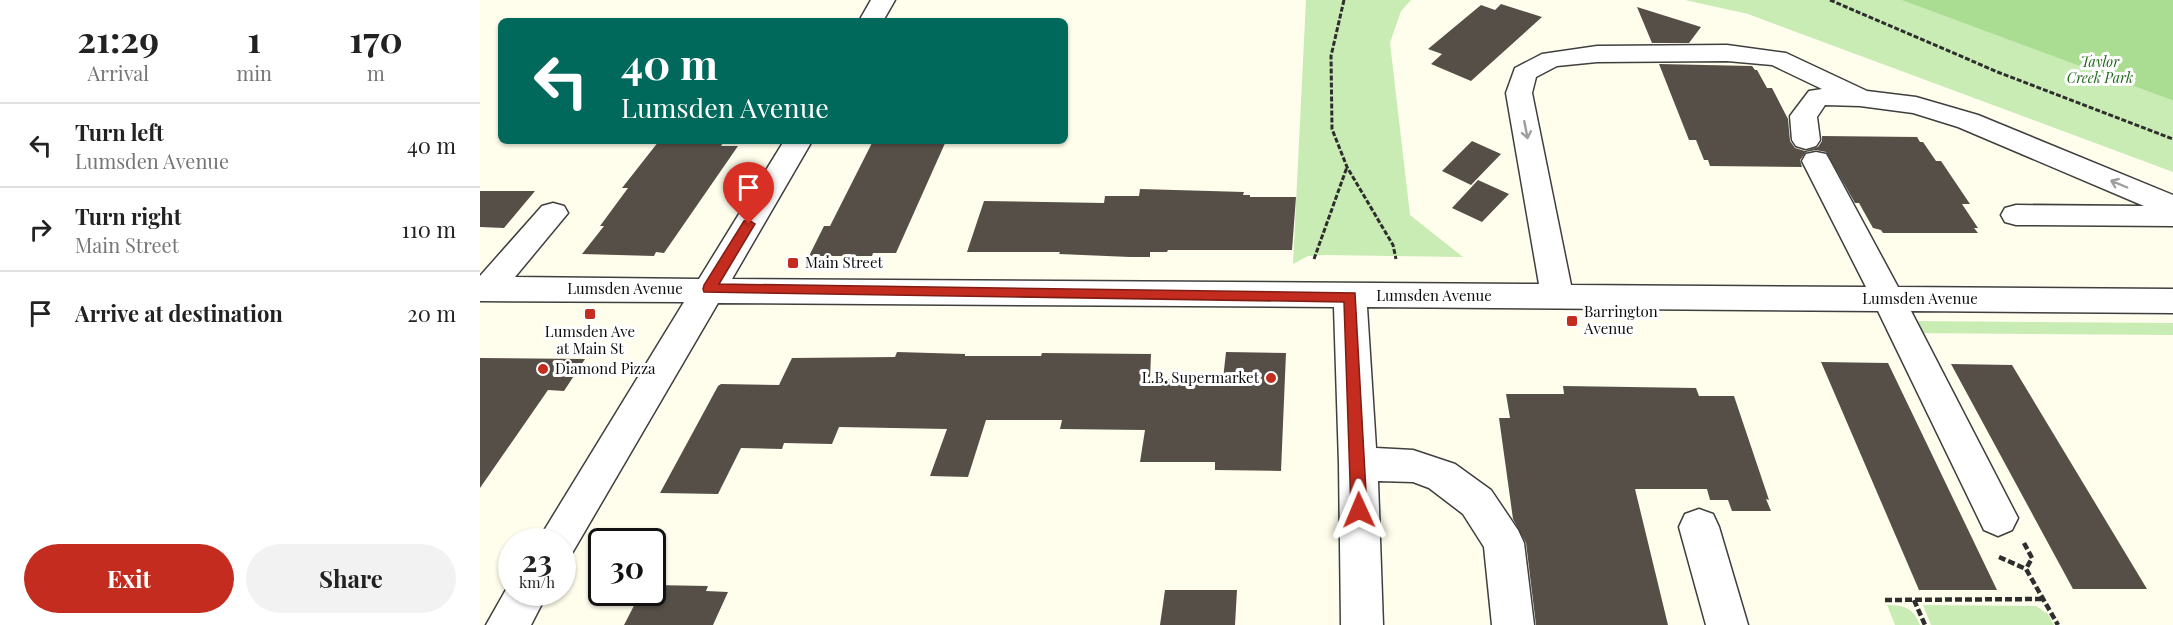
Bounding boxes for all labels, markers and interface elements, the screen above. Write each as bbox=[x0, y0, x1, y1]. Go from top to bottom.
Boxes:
text: 21:29 bbox=[77, 14, 159, 62]
text: 1 bbox=[247, 14, 261, 62]
text: 170 bbox=[349, 14, 403, 62]
text: 40 m bbox=[621, 35, 718, 91]
icon: left bbox=[522, 42, 600, 120]
park label: Taylor Creek Park bbox=[2067, 52, 2133, 87]
text: Arrival bbox=[87, 59, 149, 86]
text: min bbox=[236, 59, 272, 86]
text: m bbox=[367, 59, 385, 86]
text: Lumsden Avenue bbox=[621, 89, 829, 125]
text: Turn left bbox=[75, 117, 164, 147]
one-way arrow bbox=[1521, 120, 1532, 139]
icon: left bbox=[24, 129, 57, 162]
text: 40 m bbox=[407, 130, 456, 160]
text: Lumsden Avenue bbox=[75, 147, 229, 174]
pin bbox=[723, 162, 774, 224]
icon: arrive bbox=[732, 171, 765, 204]
one-way arrow bbox=[2110, 178, 2129, 189]
text: Turn right bbox=[75, 201, 181, 231]
icon: right bbox=[24, 213, 57, 246]
text: 110 m bbox=[402, 214, 456, 244]
text: Main Street bbox=[75, 231, 179, 258]
place label: Main Street bbox=[805, 252, 884, 272]
marker: Main Street bbox=[786, 256, 800, 270]
street label: Lumsden Avenue bbox=[567, 278, 683, 298]
street label: Lumsden Avenue bbox=[1376, 285, 1492, 305]
street label: Lumsden Avenue bbox=[1862, 288, 1978, 308]
icon: arrive bbox=[24, 297, 57, 330]
text: Arrive at destination bbox=[75, 298, 283, 328]
text: 20 m bbox=[407, 298, 456, 328]
place label: Barrington Avenue bbox=[1583, 301, 1658, 338]
marker: Lumsden Ave at Main St bbox=[583, 307, 597, 321]
marker: Barrington Avenue bbox=[1565, 314, 1579, 328]
place label: Lumsden Ave at Main St bbox=[545, 321, 635, 358]
place label: Diamond Pizza bbox=[555, 358, 656, 378]
marker: Diamond Pizza bbox=[536, 362, 550, 376]
place label: L.B. Supermarket bbox=[1142, 367, 1260, 387]
marker: L.B. Supermarket bbox=[1264, 371, 1278, 385]
position arrow bbox=[1327, 478, 1391, 542]
speed limit sign: 30 bbox=[588, 528, 666, 606]
text: 23 bbox=[522, 540, 552, 580]
button: Exit bbox=[24, 544, 234, 613]
button: Share bbox=[246, 544, 456, 613]
text: km/h bbox=[519, 572, 555, 592]

